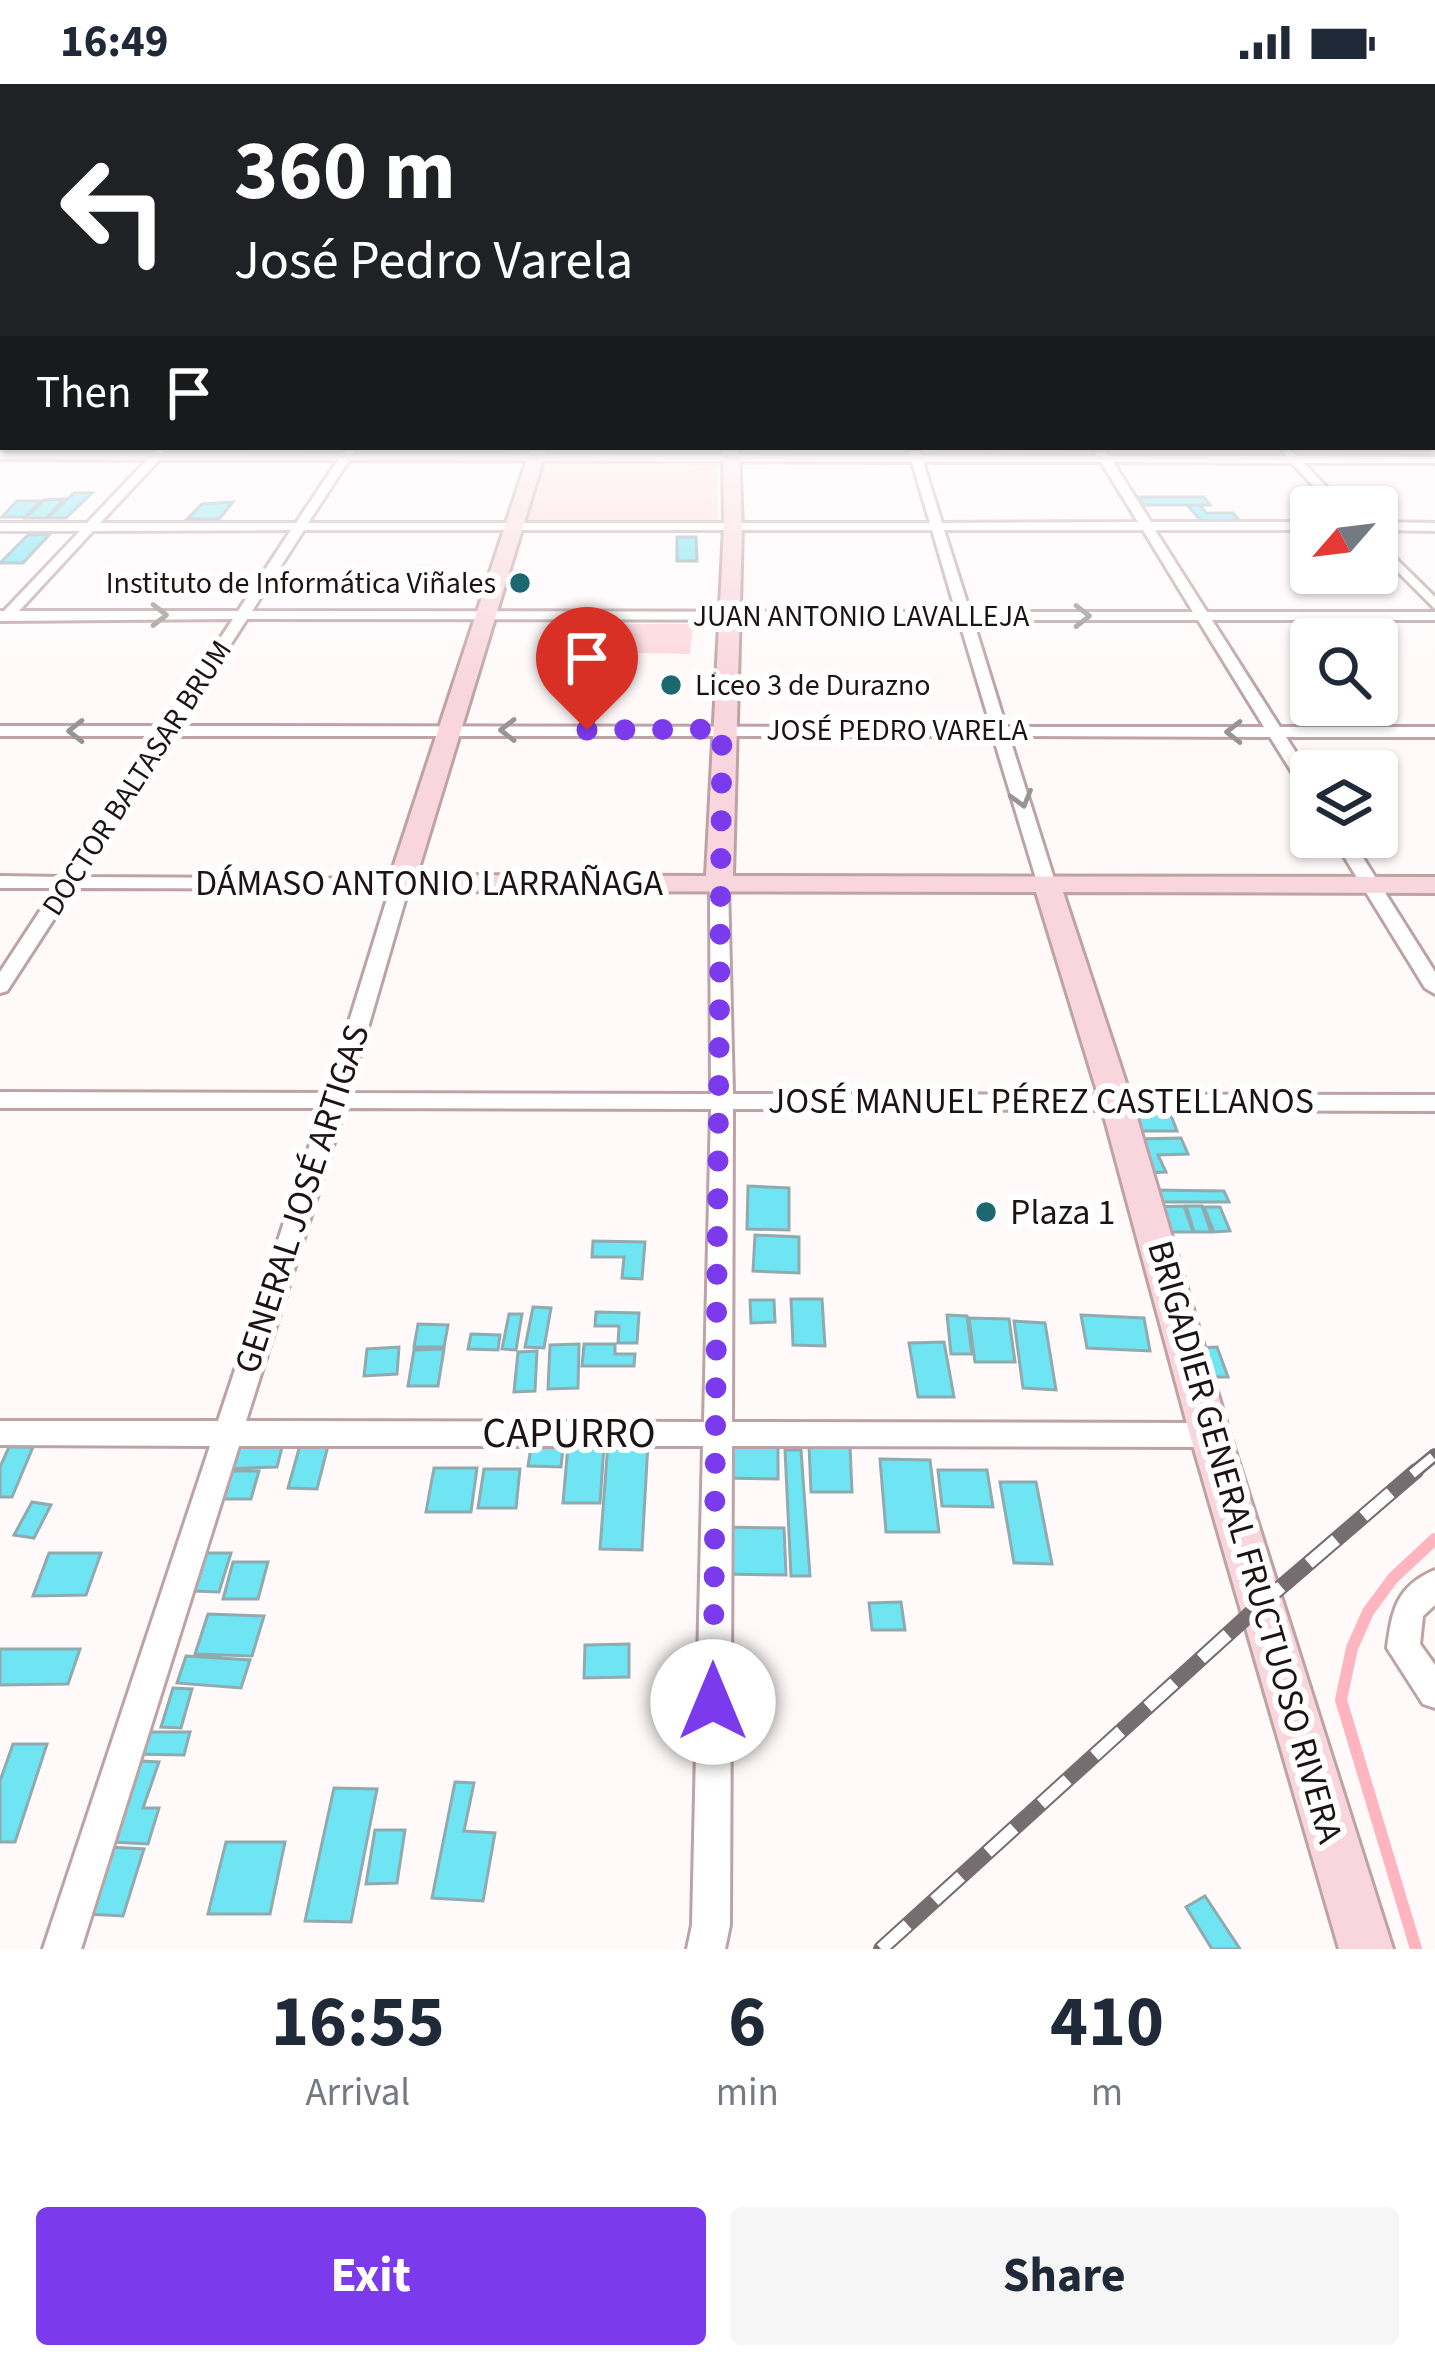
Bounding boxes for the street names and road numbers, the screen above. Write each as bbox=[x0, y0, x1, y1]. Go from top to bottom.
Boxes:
street label: JUAN ANTONIO LAVALLEJA bbox=[693, 595, 1030, 638]
street label: DOCTOR BALTASAR BRUM bbox=[32, 632, 242, 924]
street label: JOSÉ PEDRO VARELA bbox=[766, 709, 1028, 752]
street label: DÁMASO ANTONIO LARRAÑAGA bbox=[195, 858, 663, 909]
street label: GENERAL JOSÉ ARTIGAS bbox=[222, 1018, 382, 1380]
street label: JOSÉ MANUEL PÉREZ CASTELLANOS bbox=[768, 1076, 1314, 1127]
street label: BRIGADIER GENERAL FRUCTUOSO RIVERA bbox=[1134, 1235, 1356, 1850]
street label: CAPURRO bbox=[482, 1404, 656, 1464]

